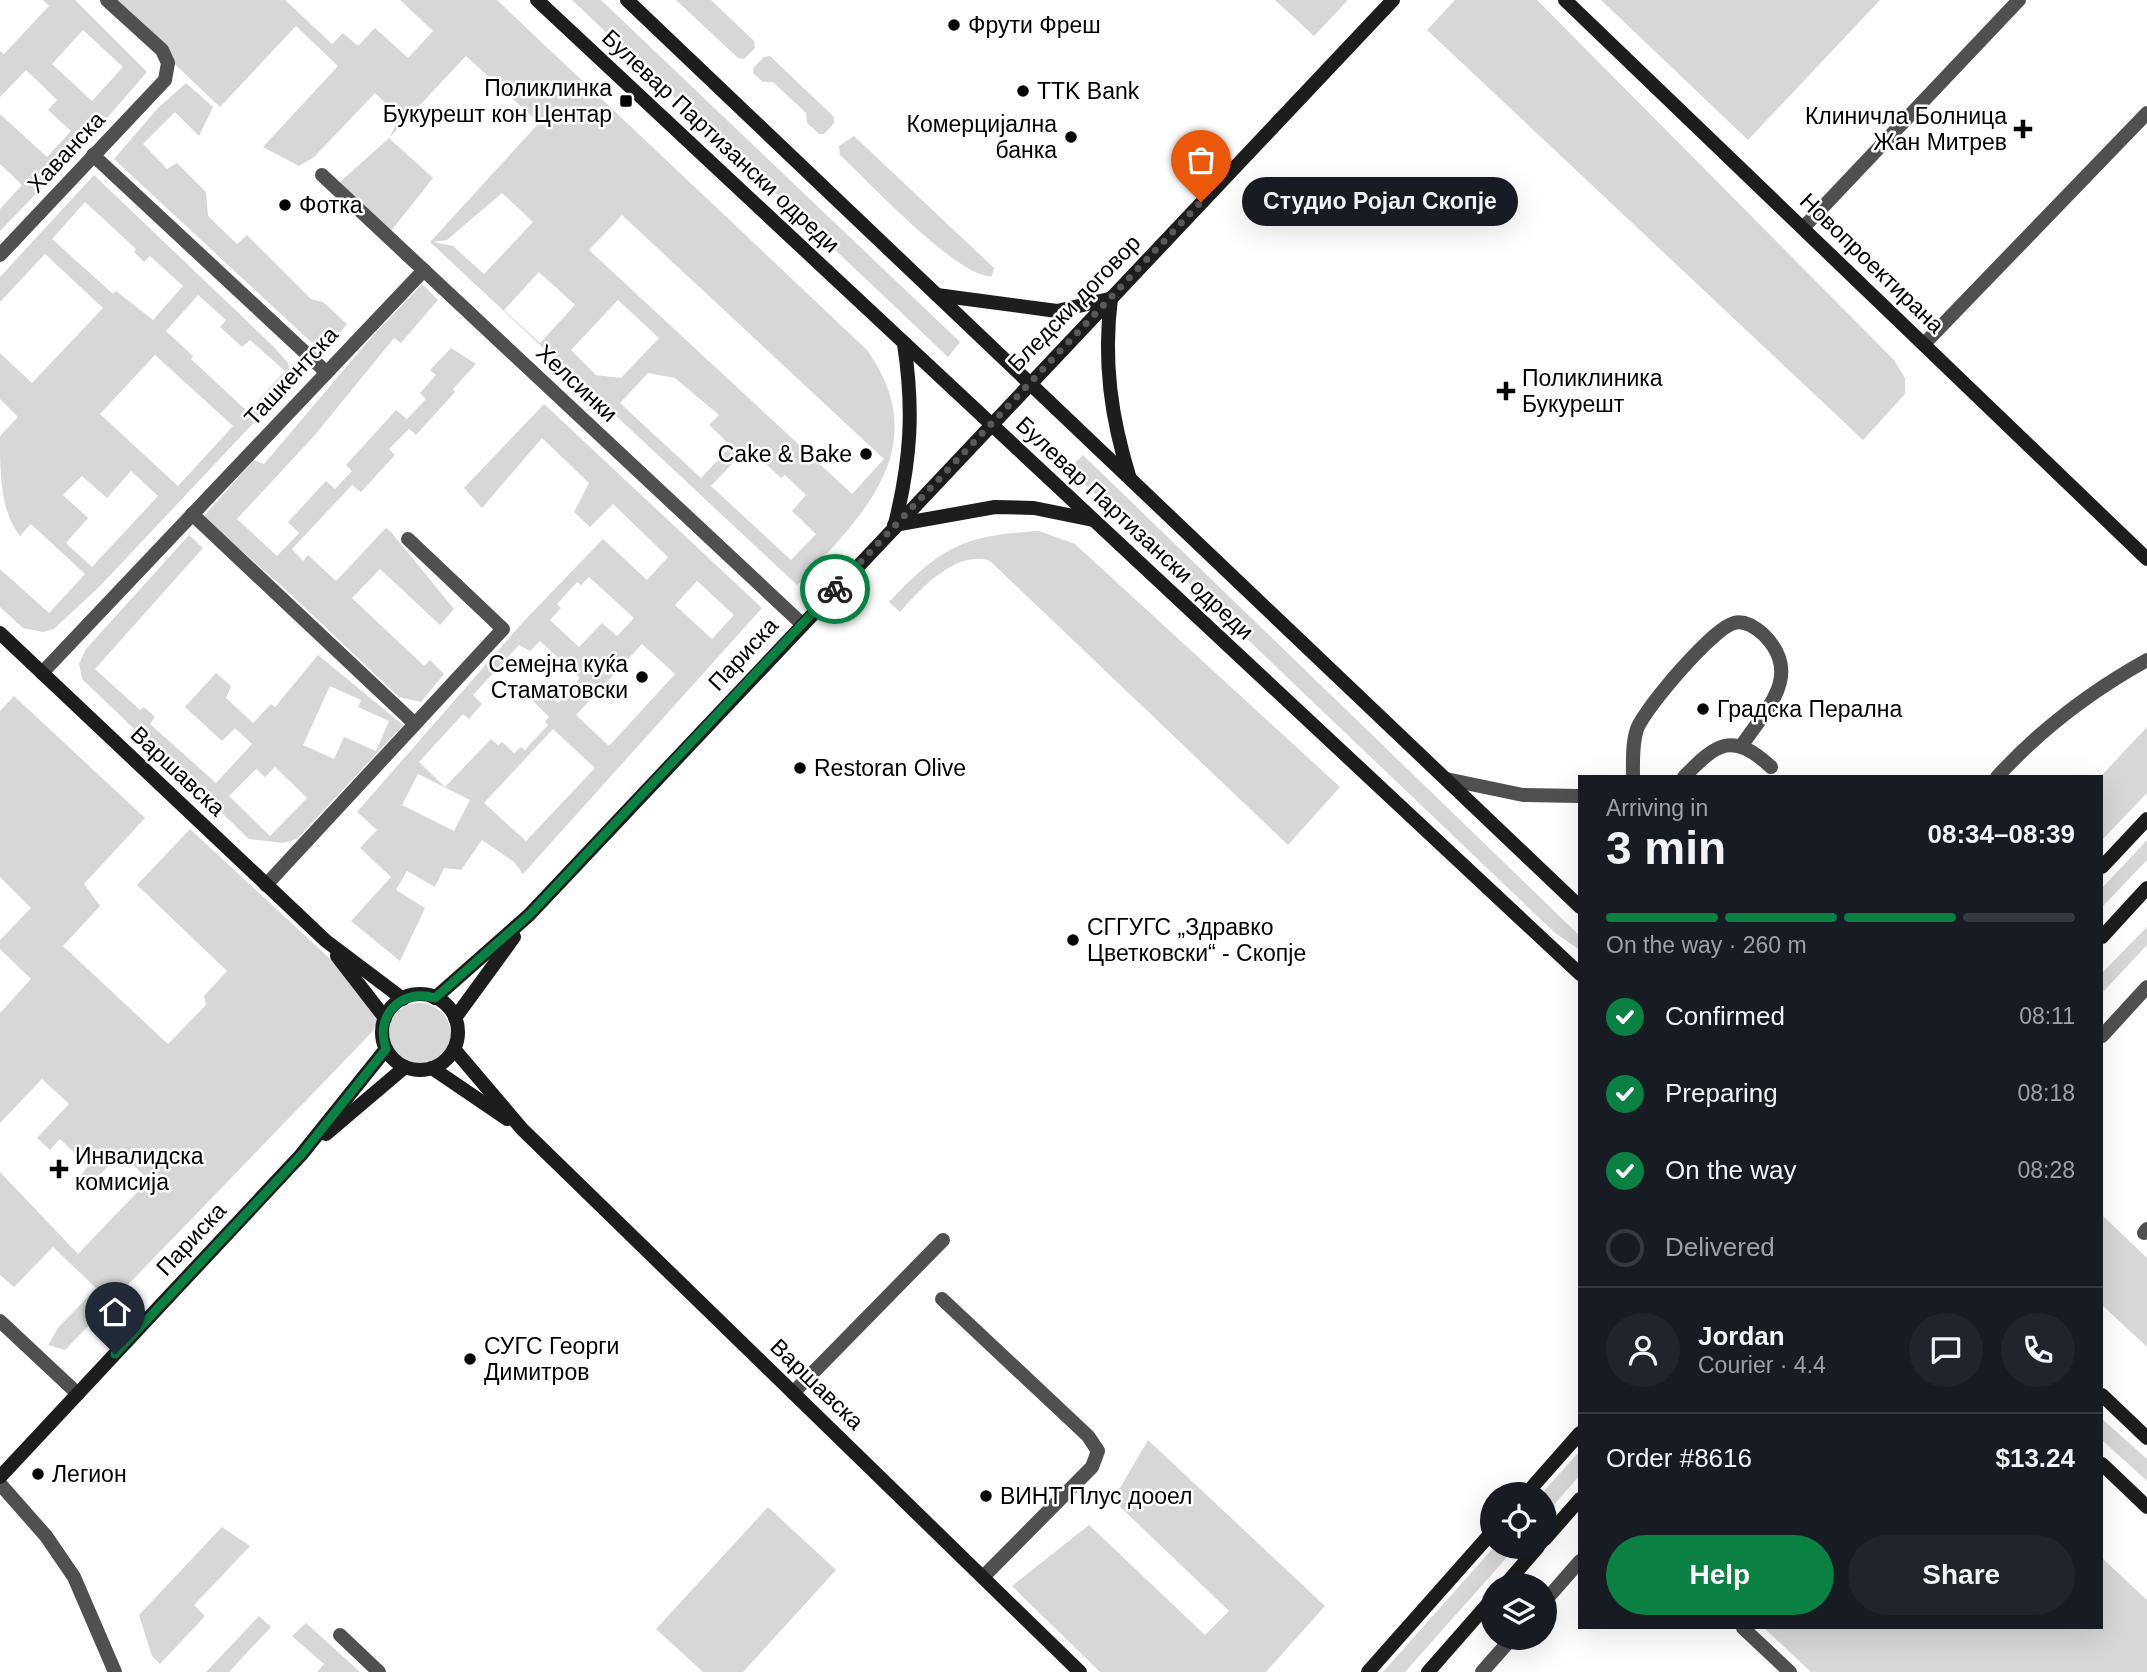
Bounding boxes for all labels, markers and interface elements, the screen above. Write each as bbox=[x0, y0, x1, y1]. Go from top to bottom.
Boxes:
place label: Фрути Фреш bbox=[968, 12, 1101, 38]
marker: Фрути Фреш bbox=[946, 17, 962, 33]
street label: Булевар Партизански одреди bbox=[597, 24, 845, 258]
place label: Поликлинка Букурешт кон Центар bbox=[383, 75, 612, 127]
place label: TTK Bank bbox=[1037, 78, 1140, 104]
marker: TTK Bank bbox=[1015, 83, 1031, 99]
marker: Поликлинка Букурешт кон Центар bbox=[618, 93, 634, 109]
place label: Клиничла Болница Жан Митрев bbox=[1805, 103, 2007, 155]
street label: Хаванска bbox=[22, 106, 110, 198]
place label: Комерцијална банка bbox=[907, 111, 1057, 163]
marker: Клиничла Болница Жан Митрев bbox=[2013, 119, 2033, 139]
marker: Комерцијална банка bbox=[1063, 129, 1079, 145]
pin bbox=[1171, 130, 1231, 202]
icon: bag bbox=[1182, 141, 1220, 179]
callout: Студио Ројал Скопје bbox=[1243, 178, 1520, 227]
text: Студио Ројал Скопје bbox=[1263, 188, 1497, 214]
street label: Новопроектирана bbox=[1795, 188, 1949, 338]
place label: Фотка bbox=[299, 192, 363, 218]
marker: Фотка bbox=[277, 197, 293, 213]
street label: Бледски договор bbox=[1002, 230, 1146, 376]
street label: Ташкентска bbox=[239, 321, 343, 431]
street label: Хелсинки bbox=[531, 339, 623, 427]
place label: Поликлиника Букурешт bbox=[1522, 365, 1663, 417]
marker: Поликлиника Букурешт bbox=[1496, 381, 1516, 401]
street label: Булевар Партизански одреди bbox=[1011, 411, 1259, 645]
place label: Cake & Bake bbox=[718, 441, 852, 467]
marker: Cake & Bake bbox=[858, 446, 874, 462]
courier bbox=[800, 554, 870, 624]
icon: bike bbox=[816, 570, 854, 608]
street label: Париска bbox=[703, 612, 783, 696]
place label: Семејна куќа Стаматовски bbox=[488, 651, 628, 703]
marker: Семејна куќа Стаматовски bbox=[634, 669, 650, 685]
place label: Градска Перална bbox=[1717, 696, 1902, 722]
marker: Градска Перална bbox=[1695, 701, 1711, 717]
street label: Варшавска bbox=[126, 721, 231, 821]
place label: Restoran Olive bbox=[814, 755, 966, 781]
marker: Restoran Olive bbox=[792, 760, 808, 776]
text: Arriving in bbox=[1606, 795, 1708, 821]
text: 08:34–08:39 bbox=[1928, 819, 2075, 849]
text: 3 min bbox=[1606, 822, 1726, 874]
place label: СГГУГС „Здравко Цветковски“ - Скопје bbox=[1087, 914, 1306, 966]
marker: СГГУГС „Здравко Цветковски“ - Скопје bbox=[1065, 932, 1081, 948]
text: On the way · 260 m bbox=[1606, 932, 1807, 958]
icon: check bbox=[1606, 998, 1644, 1036]
text: Confirmed bbox=[1665, 1001, 1785, 1031]
text: 08:11 bbox=[2019, 1003, 2075, 1029]
icon: check bbox=[1606, 1075, 1644, 1113]
text: Preparing bbox=[1665, 1078, 1778, 1108]
text: 08:18 bbox=[2017, 1080, 2075, 1106]
place label: Инвалидска комисија bbox=[75, 1143, 204, 1195]
icon: check bbox=[1606, 1152, 1644, 1190]
text: On the way bbox=[1665, 1155, 1797, 1185]
text: 08:28 bbox=[2017, 1157, 2075, 1183]
marker: Инвалидска комисија bbox=[49, 1159, 69, 1179]
street label: Париска bbox=[151, 1197, 231, 1281]
text: Delivered bbox=[1665, 1232, 1775, 1262]
pin bbox=[85, 1282, 145, 1354]
icon: home bbox=[96, 1293, 134, 1331]
button: person bbox=[1606, 1313, 1680, 1387]
button: chat bbox=[1909, 1313, 1983, 1387]
button: phone bbox=[2001, 1313, 2075, 1387]
text: Jordan bbox=[1698, 1321, 1785, 1351]
place label: СУГС Георги Димитров bbox=[484, 1333, 619, 1385]
street label: Варшавска bbox=[765, 1333, 869, 1435]
marker: СУГС Георги Димитров bbox=[462, 1351, 478, 1367]
text: Courier · 4.4 bbox=[1698, 1352, 1826, 1378]
text: Order #8616 bbox=[1606, 1443, 1752, 1473]
text: $13.24 bbox=[1995, 1443, 2075, 1473]
place label: Легион bbox=[52, 1461, 127, 1487]
marker: Легион bbox=[30, 1466, 46, 1482]
map controls bbox=[1480, 1482, 1557, 1650]
button: locate bbox=[1480, 1482, 1557, 1559]
place label: ВИНТ Плус дооел bbox=[1000, 1483, 1192, 1509]
marker: ВИНТ Плус дооел bbox=[978, 1488, 994, 1504]
button: Help bbox=[1606, 1535, 1834, 1615]
button: Share bbox=[1848, 1535, 2075, 1615]
button: layers bbox=[1480, 1573, 1557, 1650]

